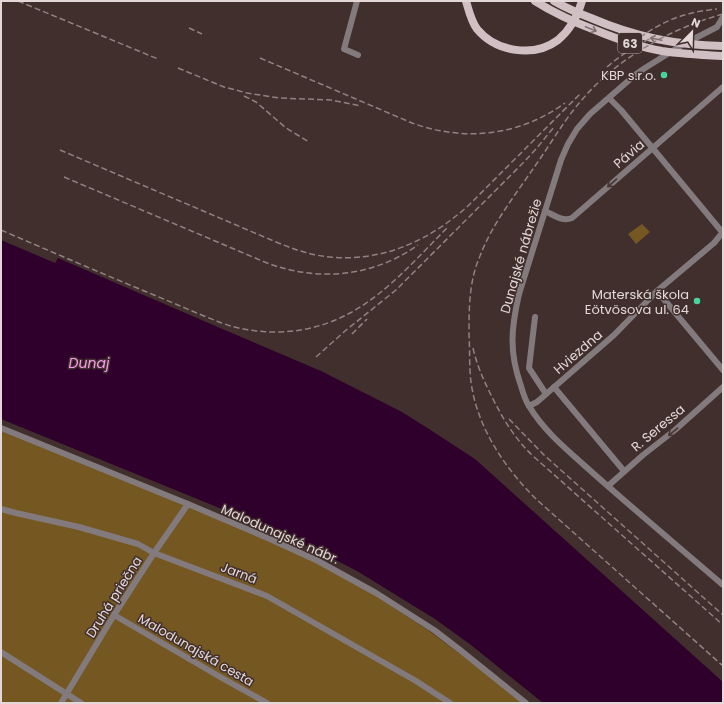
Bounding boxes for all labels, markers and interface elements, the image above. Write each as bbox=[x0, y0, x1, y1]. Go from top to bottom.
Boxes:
north arrow bbox=[672, 12, 712, 52]
text: N bbox=[689, 14, 703, 32]
one-way arrow bbox=[584, 25, 596, 33]
road number: 63 bbox=[618, 33, 642, 53]
one-way arrow bbox=[650, 35, 663, 43]
place label: KBP s.r.o. bbox=[601, 66, 656, 85]
marker: KBP s.r.o. bbox=[659, 70, 669, 80]
street label: Pávia bbox=[609, 135, 649, 173]
one-way arrow bbox=[607, 178, 618, 187]
street label: Dunajské nábrežie bbox=[495, 196, 547, 316]
place label: Materská škola Eötvösova ul. 64 bbox=[585, 285, 689, 319]
marker: Materská škola Eötvösova ul. 64 bbox=[692, 296, 702, 306]
street label: Hviezdna bbox=[549, 325, 607, 379]
water label: Dunaj bbox=[69, 353, 110, 373]
street label: R. Seressa bbox=[627, 400, 689, 456]
one-way arrow bbox=[667, 427, 678, 436]
street label: Malodunajské nábr. bbox=[218, 499, 342, 569]
street label: Druhá priečna bbox=[81, 553, 147, 641]
street label: Jarná bbox=[218, 557, 260, 589]
street label: Malodunajská cesta bbox=[135, 609, 257, 691]

